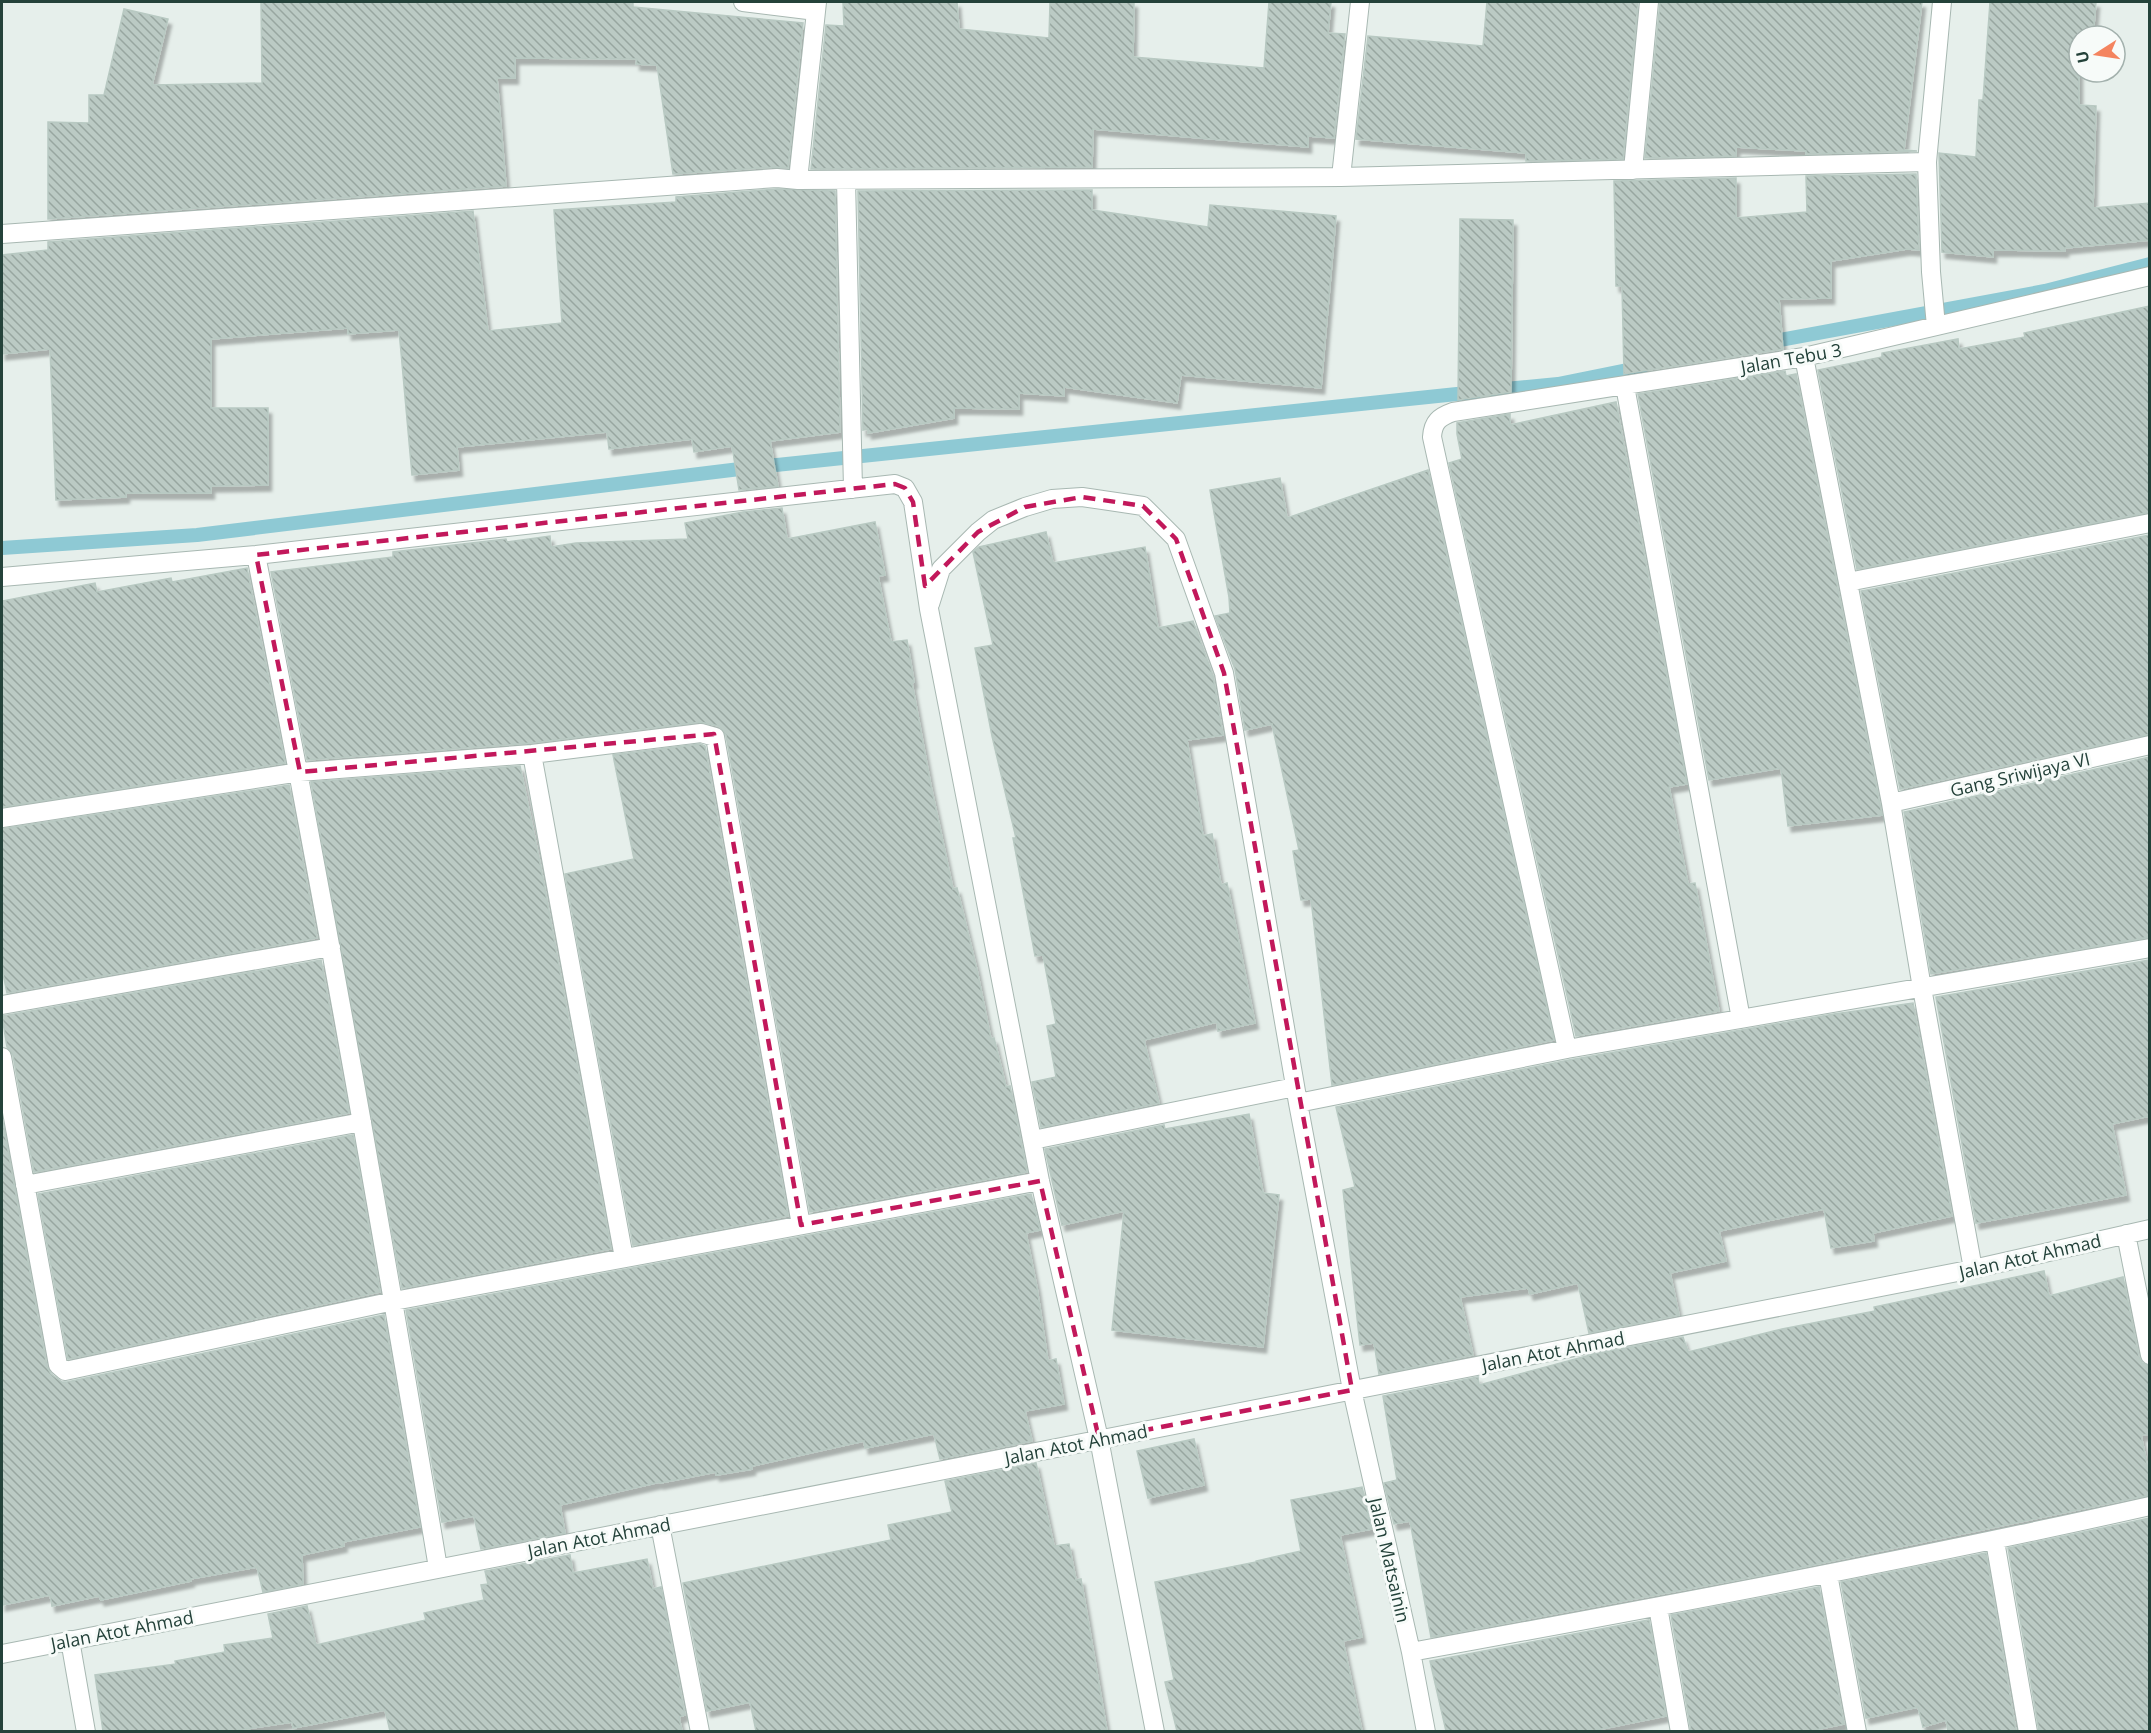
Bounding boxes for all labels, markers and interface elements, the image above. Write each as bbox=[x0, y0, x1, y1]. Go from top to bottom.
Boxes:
north arrow bbox=[2067, 24, 2127, 84]
text: U bbox=[2070, 49, 2094, 65]
street label: Jalan Tebu 3 bbox=[1737, 337, 1843, 379]
street label: Gang Sriwijaya VI bbox=[1948, 746, 2092, 802]
street label: Jalan Atot Ahmad bbox=[1955, 1228, 2103, 1284]
street label: Jalan Atot Ahmad bbox=[1478, 1325, 1626, 1377]
street label: Jalan Atot Ahmad bbox=[1001, 1418, 1149, 1470]
street label: Jalan Matsainin bbox=[1364, 1493, 1416, 1625]
street label: Jalan Atot Ahmad bbox=[524, 1511, 672, 1563]
street label: Jalan Atot Ahmad bbox=[47, 1604, 195, 1656]

